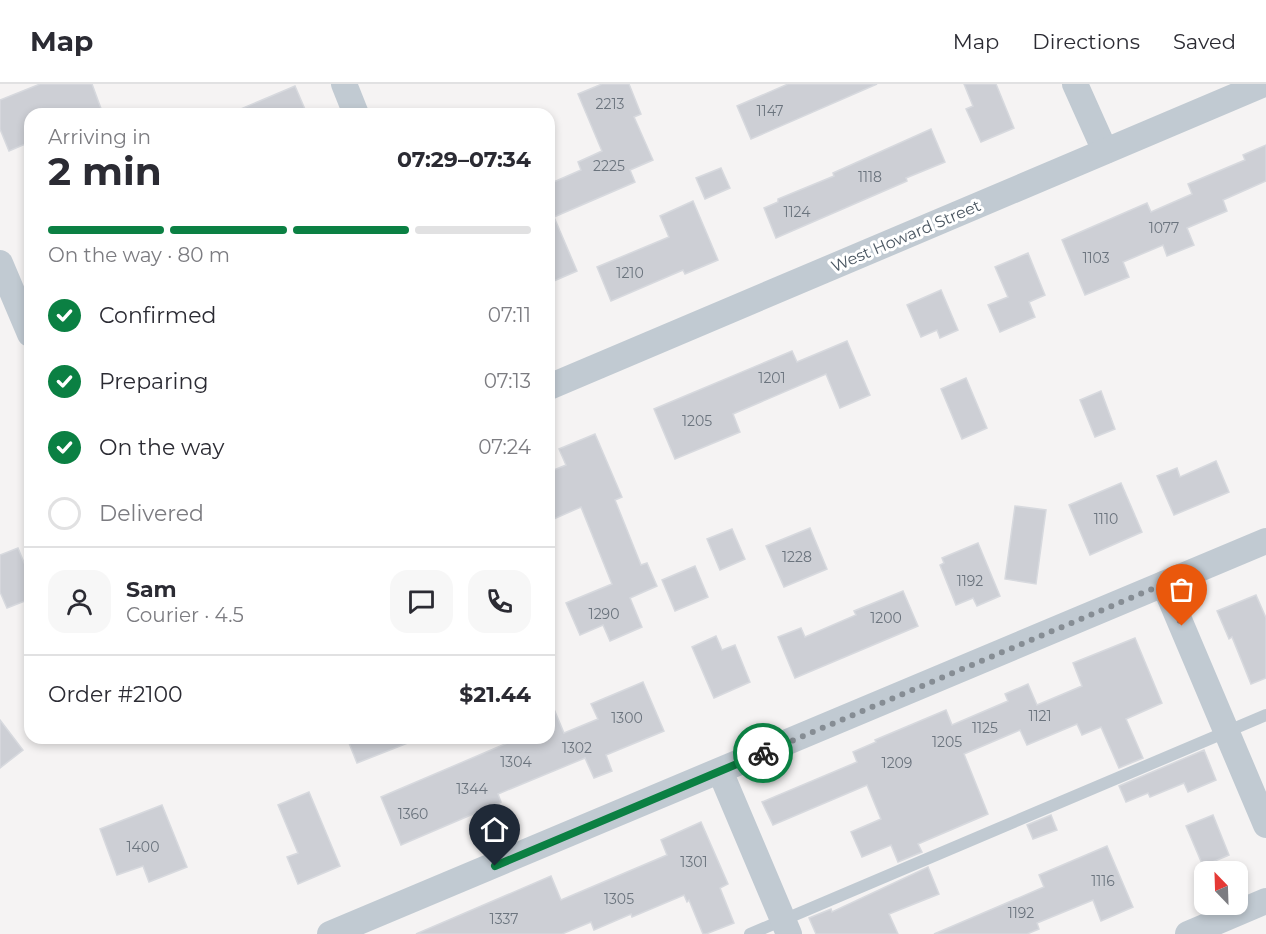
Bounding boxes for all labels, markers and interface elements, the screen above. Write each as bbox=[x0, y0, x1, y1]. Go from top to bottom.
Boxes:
text: Map bbox=[30, 24, 93, 58]
text: Map bbox=[953, 29, 999, 54]
text: Directions bbox=[1032, 29, 1140, 54]
text: Saved bbox=[1173, 29, 1236, 54]
house number: 2213 bbox=[596, 95, 625, 113]
house number: 1147 bbox=[757, 102, 783, 120]
text: Arriving in bbox=[48, 125, 151, 149]
text: 07:29–07:34 bbox=[397, 146, 531, 173]
text: 2 min bbox=[48, 147, 162, 195]
house number: 2225 bbox=[593, 157, 625, 175]
house number: 1118 bbox=[858, 168, 882, 186]
street label: West Howard Street bbox=[828, 196, 984, 276]
house number: 1124 bbox=[784, 203, 811, 221]
house number: 1077 bbox=[1149, 219, 1179, 237]
text: On the way · 80 m bbox=[48, 243, 230, 267]
house number: 1103 bbox=[1082, 249, 1110, 267]
house number: 1210 bbox=[616, 264, 644, 282]
icon: check bbox=[48, 299, 81, 332]
text: Confirmed bbox=[99, 302, 216, 329]
text: 07:11 bbox=[488, 303, 531, 327]
icon: check bbox=[48, 365, 81, 398]
text: Preparing bbox=[99, 368, 208, 395]
text: 07:13 bbox=[484, 369, 531, 393]
house number: 1201 bbox=[758, 369, 786, 387]
house number: 1205 bbox=[682, 412, 712, 430]
icon: check bbox=[48, 431, 81, 464]
text: On the way bbox=[99, 434, 224, 461]
text: 07:24 bbox=[478, 435, 531, 459]
text: Delivered bbox=[99, 500, 204, 527]
house number: 1110 bbox=[1094, 510, 1118, 528]
house number: 1228 bbox=[782, 548, 812, 566]
pin bbox=[1156, 564, 1207, 626]
button: person bbox=[48, 570, 111, 633]
button: chat bbox=[390, 570, 453, 633]
button: phone bbox=[468, 570, 531, 633]
house number: 1192 bbox=[957, 572, 983, 590]
icon: bag bbox=[1165, 573, 1198, 606]
text: Sam bbox=[126, 576, 177, 603]
text: Courier · 4.5 bbox=[126, 603, 244, 627]
house number: 1290 bbox=[589, 605, 619, 623]
house number: 1200 bbox=[870, 609, 902, 627]
text: Order #2100 bbox=[48, 681, 183, 708]
text: $21.44 bbox=[459, 681, 531, 708]
house number: 1121 bbox=[1028, 707, 1052, 725]
house number: 1300 bbox=[611, 709, 643, 727]
house number: 1125 bbox=[972, 719, 998, 737]
courier bbox=[733, 723, 793, 783]
house number: 1205 bbox=[932, 733, 962, 751]
icon: bike bbox=[747, 737, 780, 770]
house number: 1302 bbox=[562, 739, 592, 757]
house number: 1304 bbox=[500, 753, 532, 771]
house number: 1209 bbox=[882, 754, 912, 772]
house number: 1344 bbox=[456, 780, 488, 798]
pin bbox=[469, 804, 520, 866]
house number: 1360 bbox=[398, 805, 428, 823]
icon: home bbox=[478, 813, 511, 846]
house number: 1400 bbox=[127, 838, 159, 856]
house number: 1301 bbox=[680, 853, 708, 871]
north arrow bbox=[1194, 861, 1248, 915]
map controls bbox=[1194, 861, 1248, 915]
house number: 1116 bbox=[1091, 872, 1115, 890]
house number: 1305 bbox=[604, 890, 634, 908]
house number: 1192 bbox=[1008, 904, 1034, 922]
house number: 1337 bbox=[490, 910, 518, 928]

